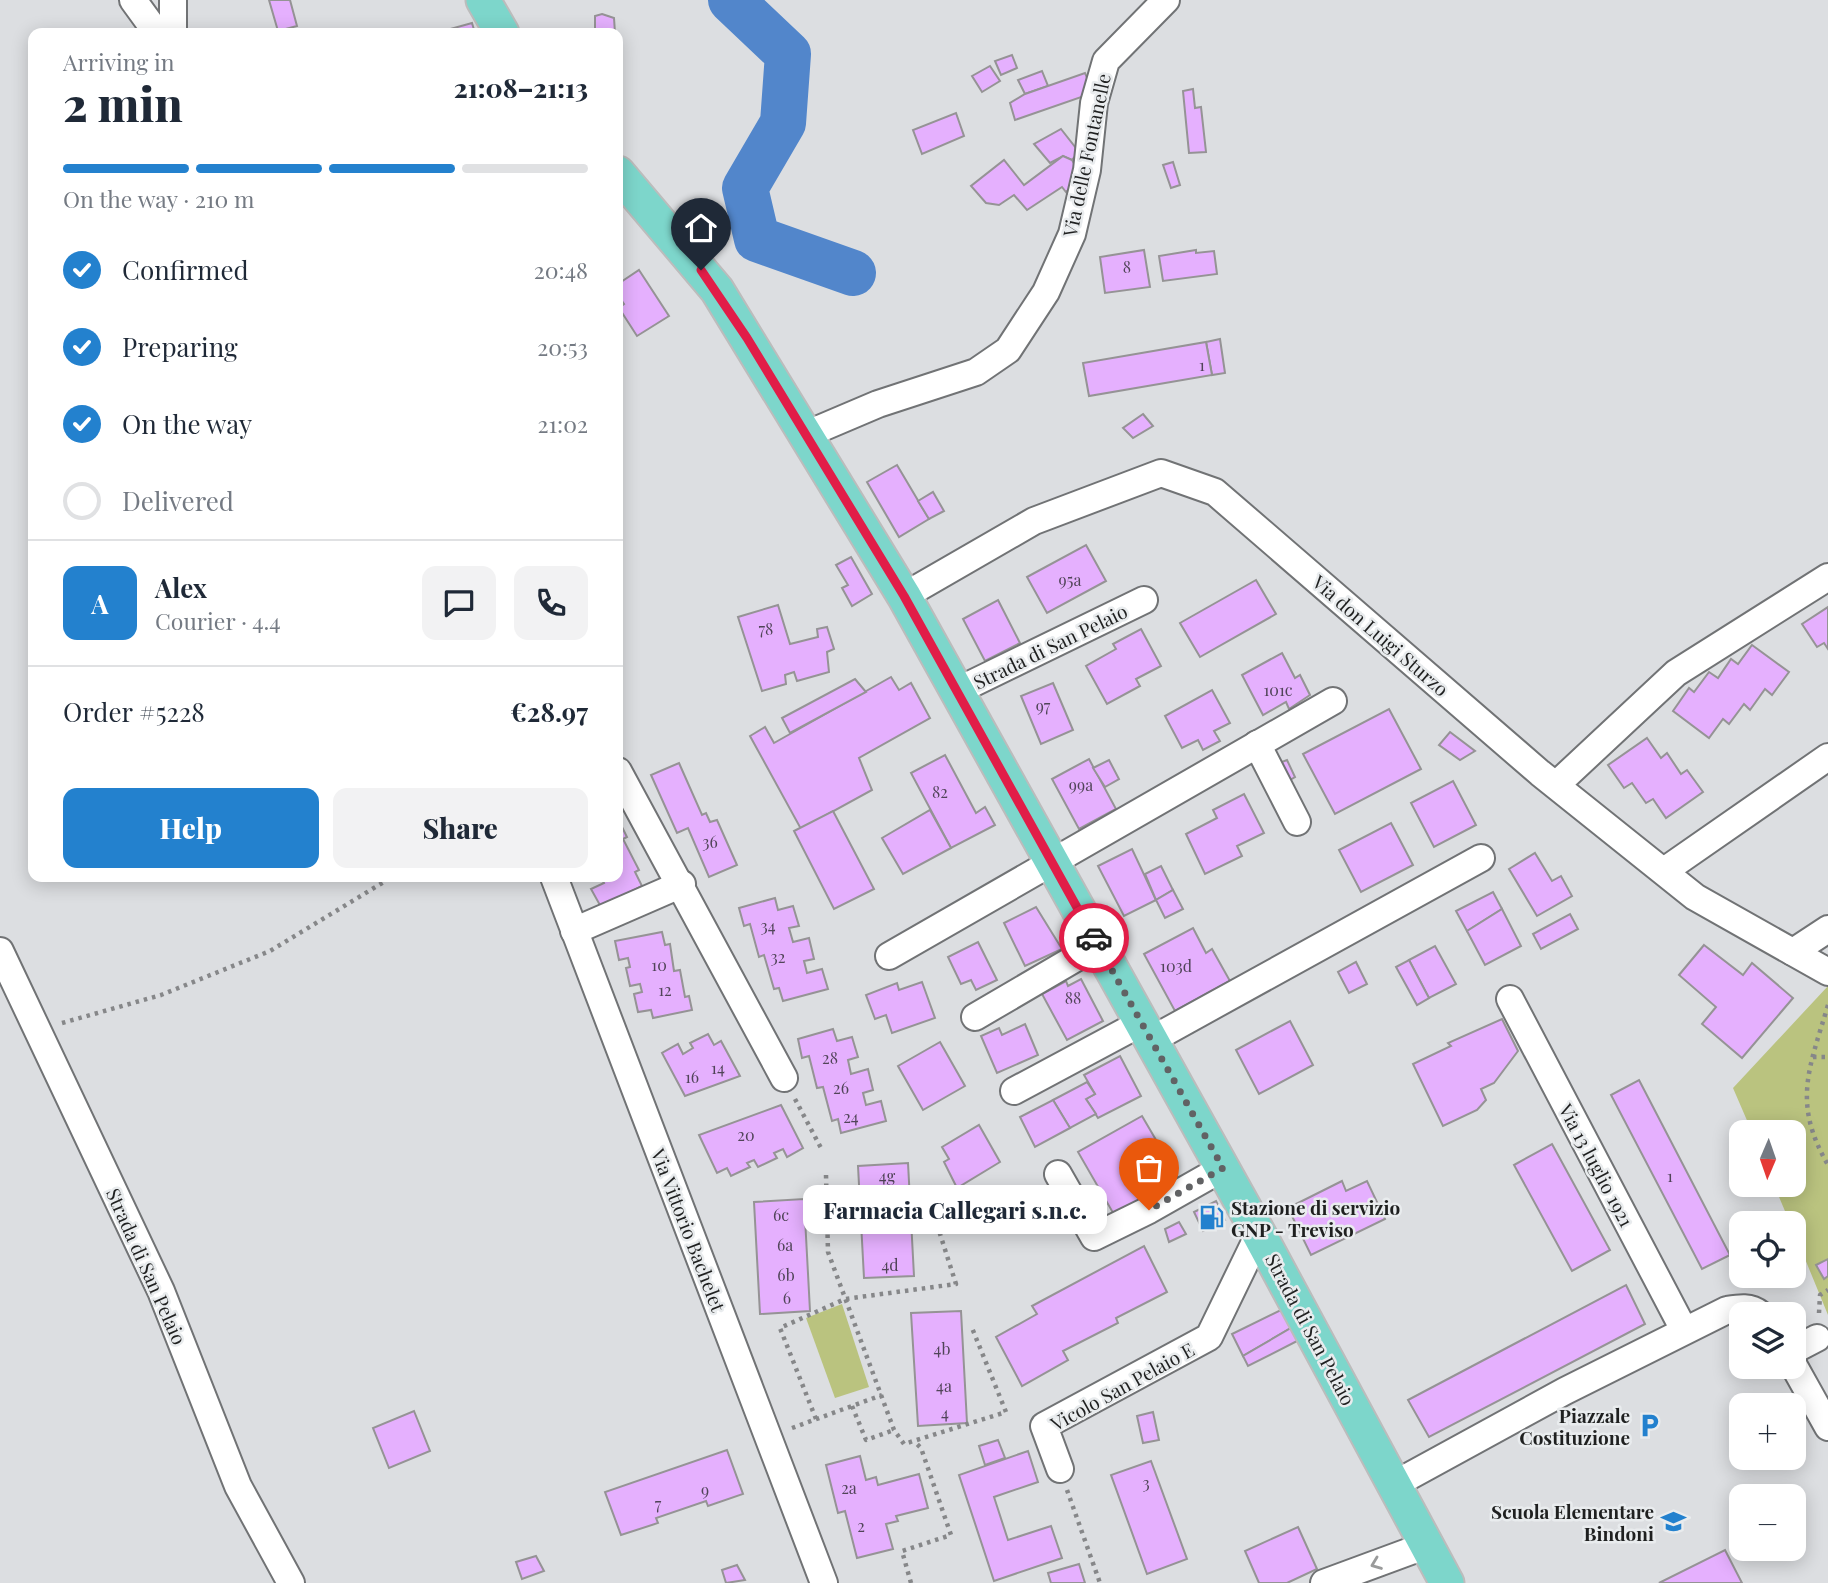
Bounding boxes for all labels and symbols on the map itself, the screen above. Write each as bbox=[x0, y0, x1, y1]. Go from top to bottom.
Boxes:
street label: Via delle Fontanelle bbox=[1056, 71, 1116, 240]
pin bbox=[671, 198, 731, 270]
house number: 8 bbox=[1123, 256, 1131, 277]
house number: 1 bbox=[1199, 354, 1205, 375]
street label: Via don Luigi Sturzo bbox=[1307, 568, 1455, 701]
house number: 95a bbox=[1059, 569, 1081, 590]
street label: Strada di San Pelaio bbox=[969, 597, 1131, 695]
house number: 78 bbox=[759, 618, 773, 639]
house number: 101c bbox=[1263, 679, 1293, 700]
house number: 97 bbox=[1036, 695, 1051, 716]
house number: 99a bbox=[1069, 774, 1093, 795]
house number: 82 bbox=[932, 781, 948, 802]
house number: 36 bbox=[702, 831, 718, 852]
courier bbox=[1059, 903, 1129, 973]
house number: 34 bbox=[760, 915, 776, 936]
house number: 32 bbox=[771, 946, 785, 967]
house number: 10 bbox=[651, 954, 667, 975]
house number: 103d bbox=[1160, 955, 1192, 976]
house number: 12 bbox=[658, 979, 672, 1000]
house number: 88 bbox=[1065, 987, 1081, 1008]
house number: 28 bbox=[822, 1047, 838, 1068]
house number: 14 bbox=[711, 1057, 725, 1078]
house number: 16 bbox=[685, 1066, 699, 1087]
house number: 26 bbox=[833, 1077, 849, 1098]
street label: Via 13 luglio 1921 bbox=[1553, 1098, 1640, 1231]
house number: 24 bbox=[843, 1106, 859, 1127]
north arrow bbox=[1729, 1120, 1806, 1197]
house number: 20 bbox=[737, 1124, 755, 1145]
pin bbox=[1119, 1138, 1179, 1210]
street label: Via Vittorio Bachelet bbox=[646, 1144, 732, 1315]
house number: 4g bbox=[879, 1165, 896, 1186]
house number: 1 bbox=[1667, 1165, 1673, 1186]
street label: Strada di San Pelaio bbox=[101, 1184, 193, 1348]
callout: Farmacia Callegari s.n.c. bbox=[802, 1186, 1107, 1234]
place label: Stazione di servizio GNP - Treviso bbox=[1231, 1194, 1401, 1242]
house number: 6c bbox=[773, 1204, 789, 1225]
fuel station icon: Stazione di servizio GNP - Treviso bbox=[1197, 1204, 1225, 1232]
house number: 6a bbox=[777, 1234, 793, 1255]
street label: Strada di San Pelaio bbox=[1260, 1249, 1362, 1409]
house number: 4d bbox=[881, 1254, 899, 1275]
house number: 6b bbox=[777, 1264, 795, 1285]
house number: 6 bbox=[783, 1287, 791, 1308]
street label: Vicolo San Pelaio E bbox=[1045, 1336, 1198, 1437]
house number: 4b bbox=[934, 1338, 950, 1359]
house number: 4a bbox=[936, 1375, 952, 1396]
house number: 4 bbox=[941, 1402, 949, 1423]
place label: Piazzale Costituzione bbox=[1519, 1402, 1630, 1450]
parking icon: Piazzale Costituzione bbox=[1636, 1412, 1664, 1440]
house number: 3 bbox=[1142, 1472, 1150, 1493]
house number: 2a bbox=[841, 1477, 857, 1498]
house number: 9 bbox=[701, 1479, 709, 1500]
house number: 7 bbox=[655, 1493, 662, 1514]
place label: Scuola Elementare Bindoni bbox=[1491, 1498, 1654, 1546]
school or university icon: Scuola Elementare Bindoni bbox=[1660, 1508, 1688, 1536]
house number: 2 bbox=[857, 1515, 865, 1536]
one-way arrow bbox=[1370, 1556, 1382, 1570]

